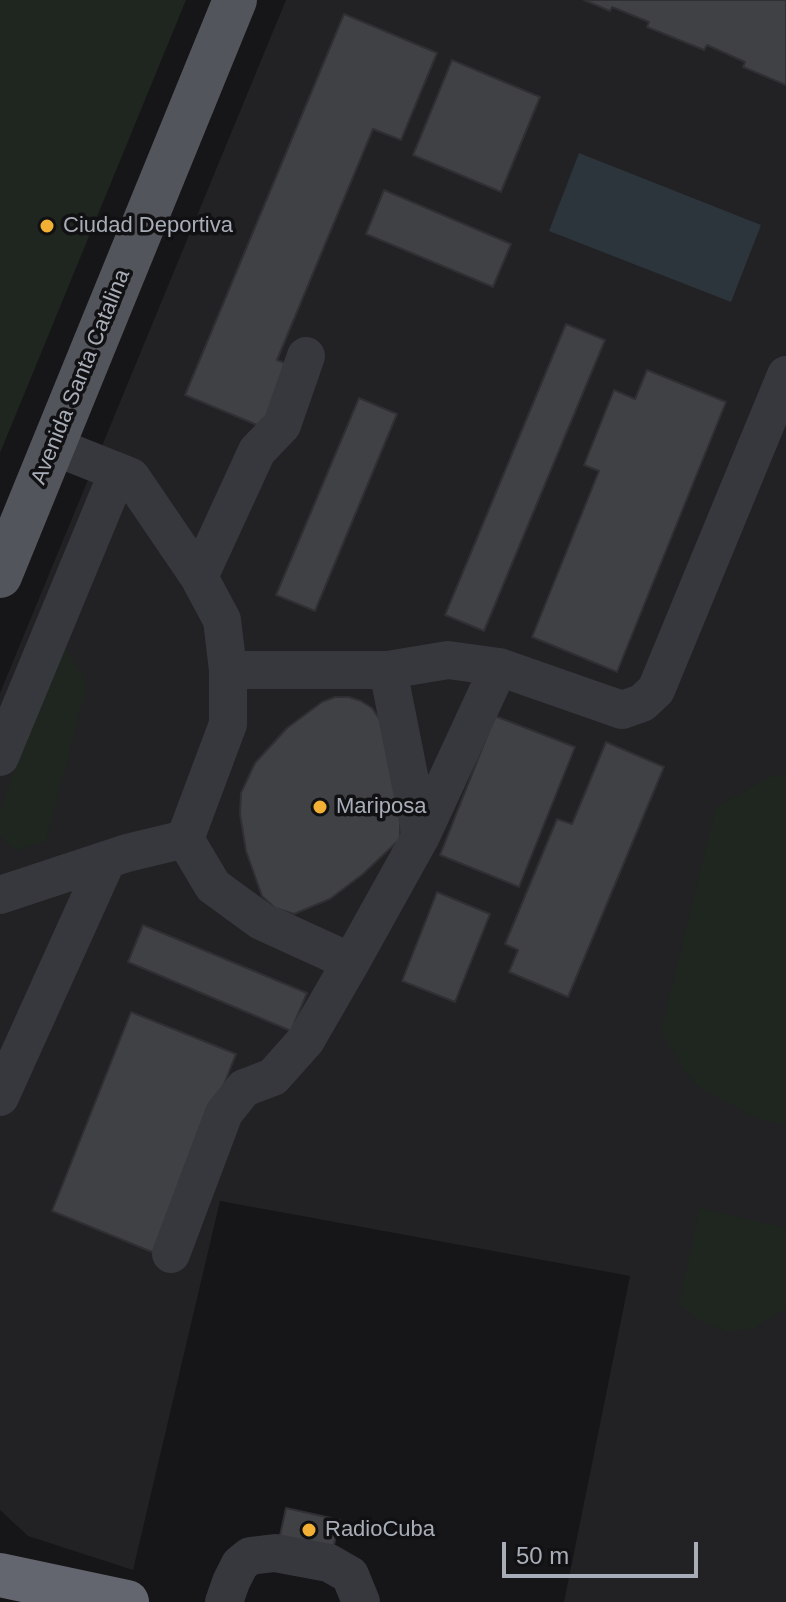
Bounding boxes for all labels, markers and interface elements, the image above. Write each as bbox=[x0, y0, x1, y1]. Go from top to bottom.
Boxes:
place label: Ciudad Deportiva bbox=[63, 213, 233, 239]
marker: Ciudad Deportiva bbox=[38, 217, 56, 235]
street label: Avenida Santa Catalina bbox=[26, 266, 136, 488]
place label: Mariposa bbox=[336, 794, 426, 820]
marker: Mariposa bbox=[311, 798, 329, 816]
place label: RadioCuba bbox=[325, 1517, 435, 1543]
marker: RadioCuba bbox=[300, 1521, 318, 1539]
scale bar bbox=[506, 1526, 702, 1576]
text: 50 m bbox=[516, 1542, 569, 1569]

